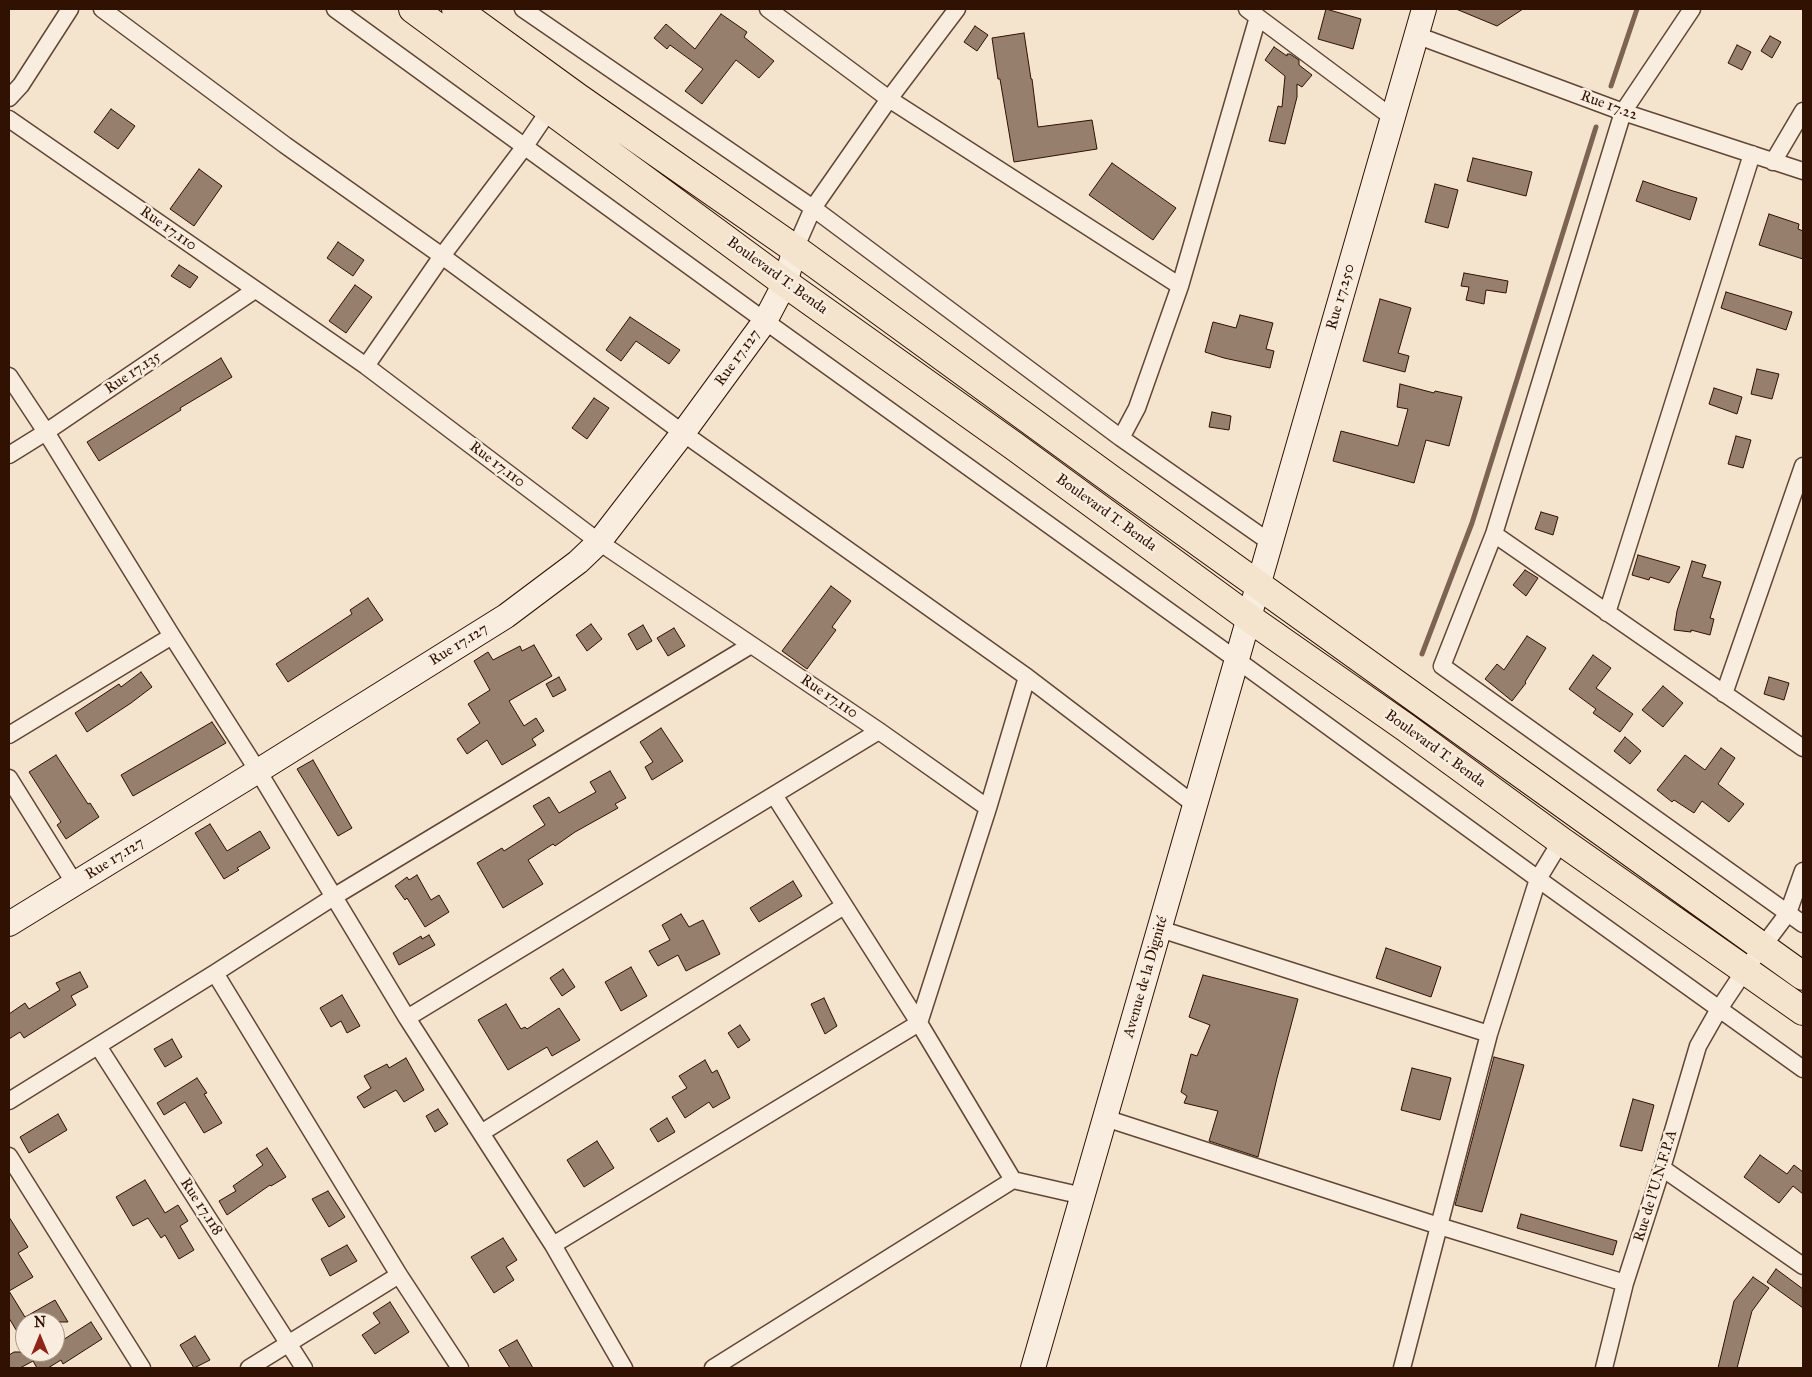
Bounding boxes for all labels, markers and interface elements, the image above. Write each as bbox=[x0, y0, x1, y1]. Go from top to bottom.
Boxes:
street label: Rue 17.22 bbox=[1578, 87, 1640, 125]
street label: Rue 17.110 bbox=[136, 203, 200, 255]
street label: Boulevard T. Benda bbox=[723, 234, 831, 318]
street label: Rue 17.250 bbox=[1323, 262, 1359, 332]
street label: Rue 17.127 bbox=[711, 326, 765, 390]
street label: Rue 17.135 bbox=[102, 348, 164, 398]
street label: Rue 17.110 bbox=[466, 438, 528, 492]
street label: Boulevard T. Benda bbox=[1052, 471, 1160, 555]
street label: Rue 17.127 bbox=[426, 620, 492, 670]
street label: Rue 17.110 bbox=[797, 671, 861, 723]
street label: Boulevard T. Benda bbox=[1381, 707, 1489, 791]
street label: Rue 17.127 bbox=[82, 834, 148, 884]
street label: Avenue de la Dignité bbox=[1120, 914, 1172, 1040]
street label: Rue de l'U.N.F.P.A bbox=[1630, 1128, 1682, 1244]
street label: Rue 17.118 bbox=[176, 1175, 226, 1239]
north arrow bbox=[15, 1312, 65, 1362]
text: N bbox=[34, 1314, 46, 1331]

